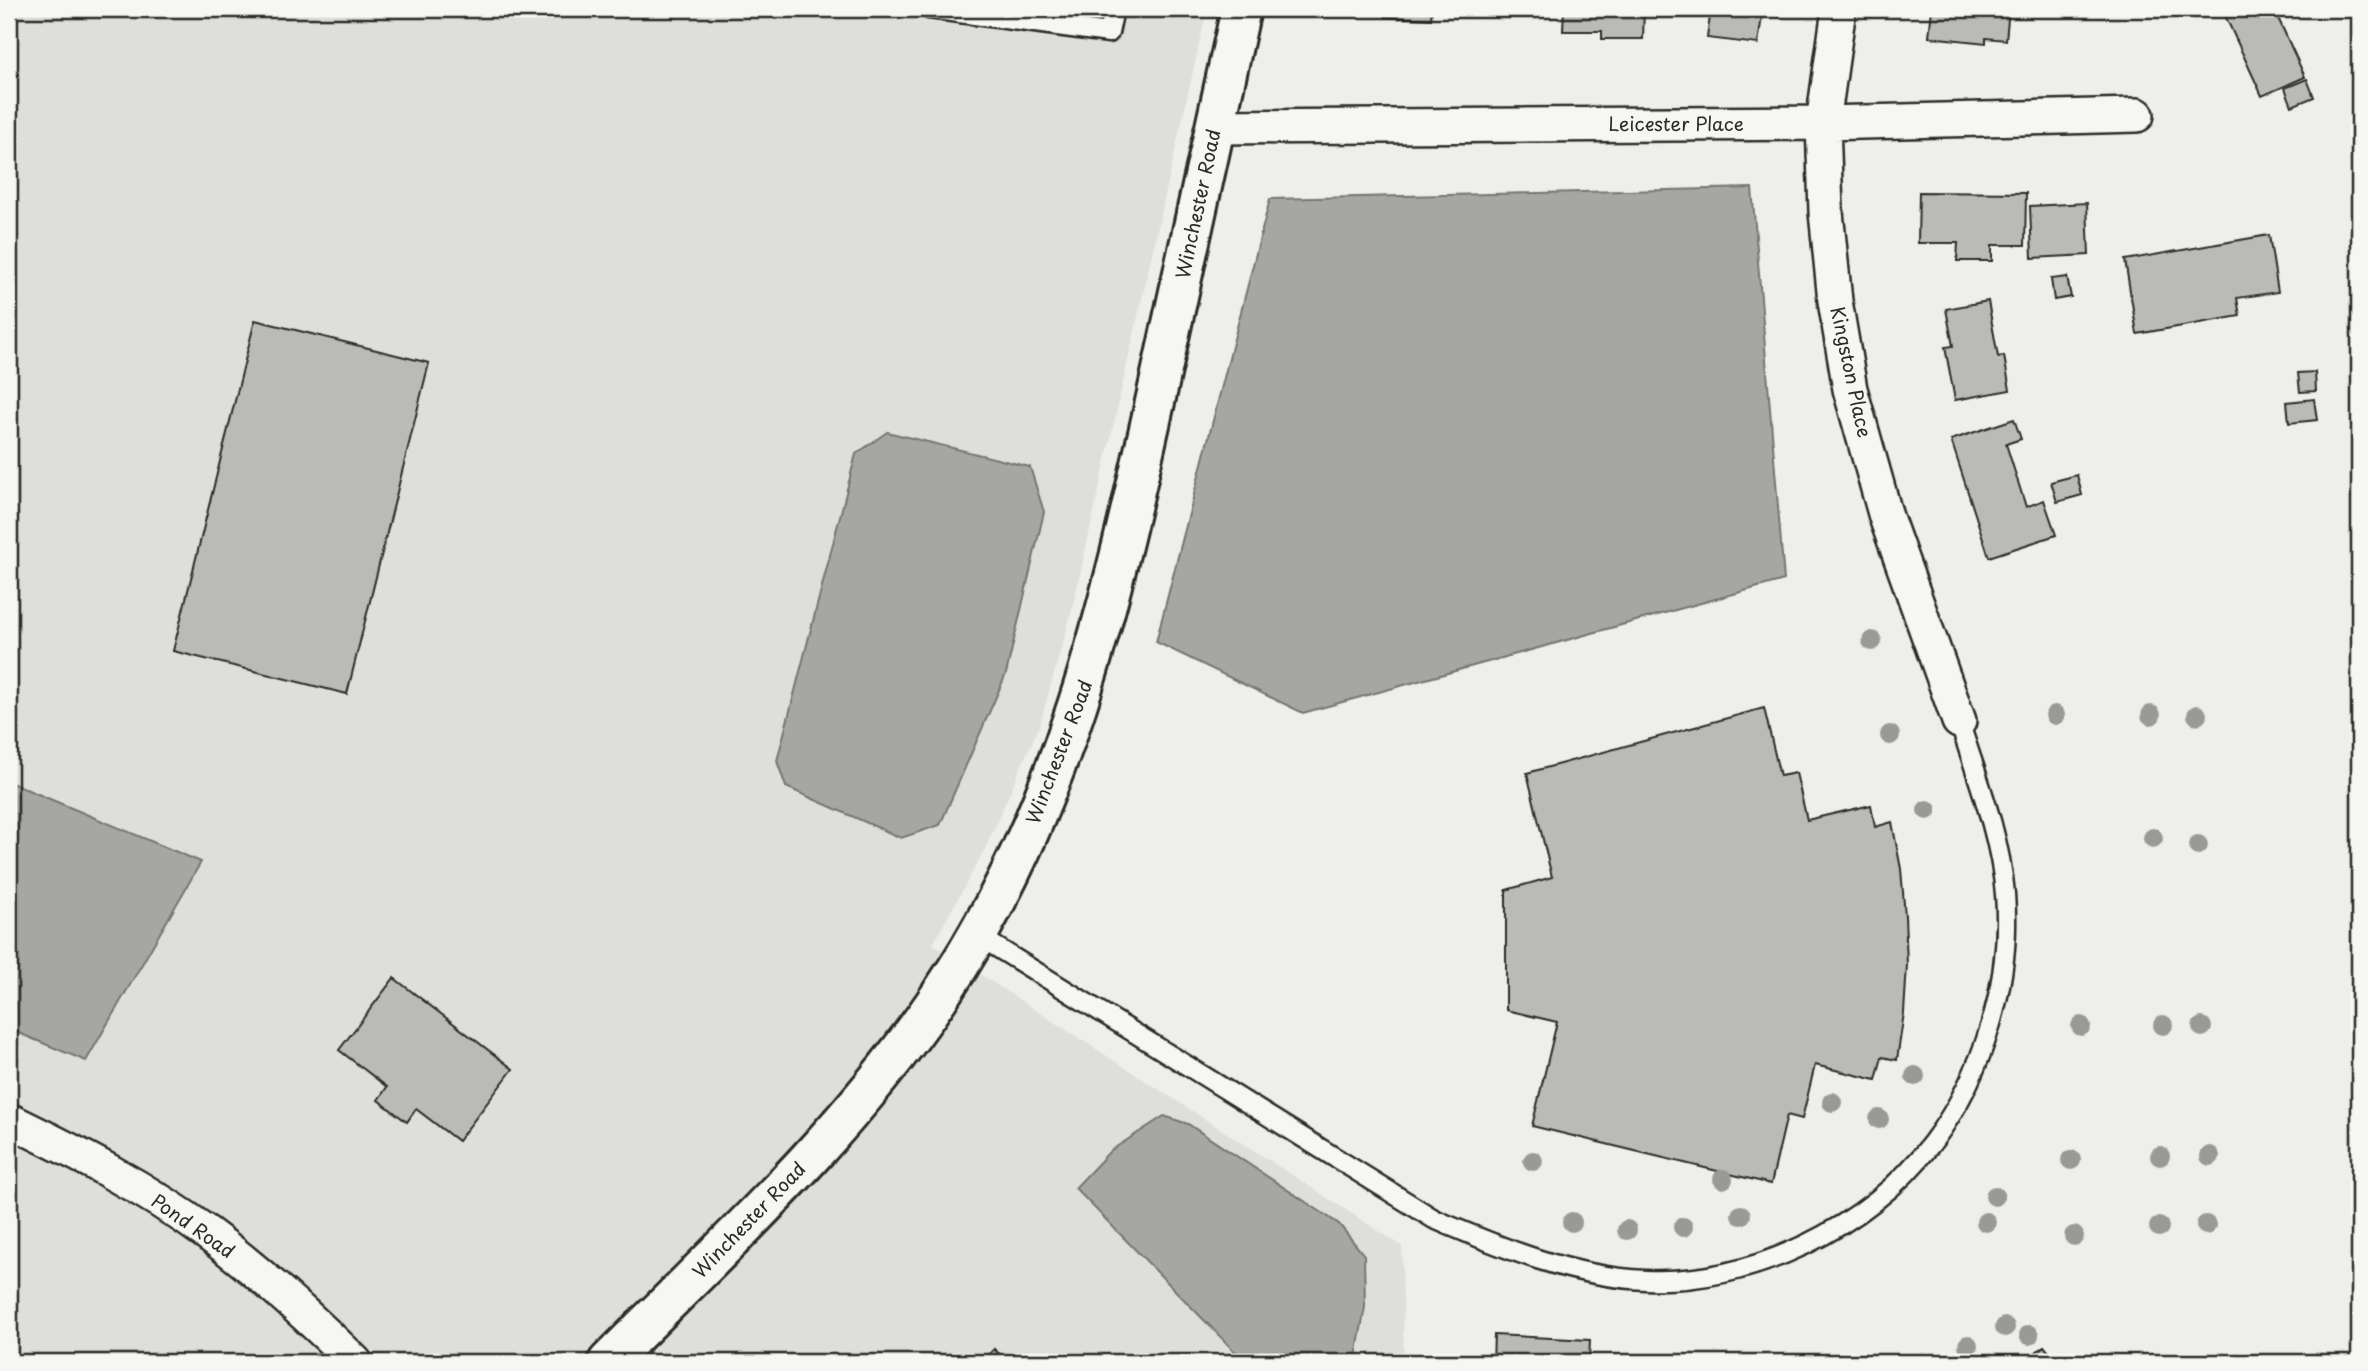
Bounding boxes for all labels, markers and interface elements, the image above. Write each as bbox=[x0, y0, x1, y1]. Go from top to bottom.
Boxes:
street label: Leicester Place bbox=[1608, 109, 1744, 137]
street label: Winchester Road bbox=[1167, 126, 1227, 281]
street label: Kingston Place bbox=[1824, 304, 1879, 440]
street label: Winchester Road bbox=[1018, 675, 1098, 828]
street label: Winchester Road bbox=[685, 1155, 811, 1284]
street label: Pond Road bbox=[146, 1186, 241, 1264]

